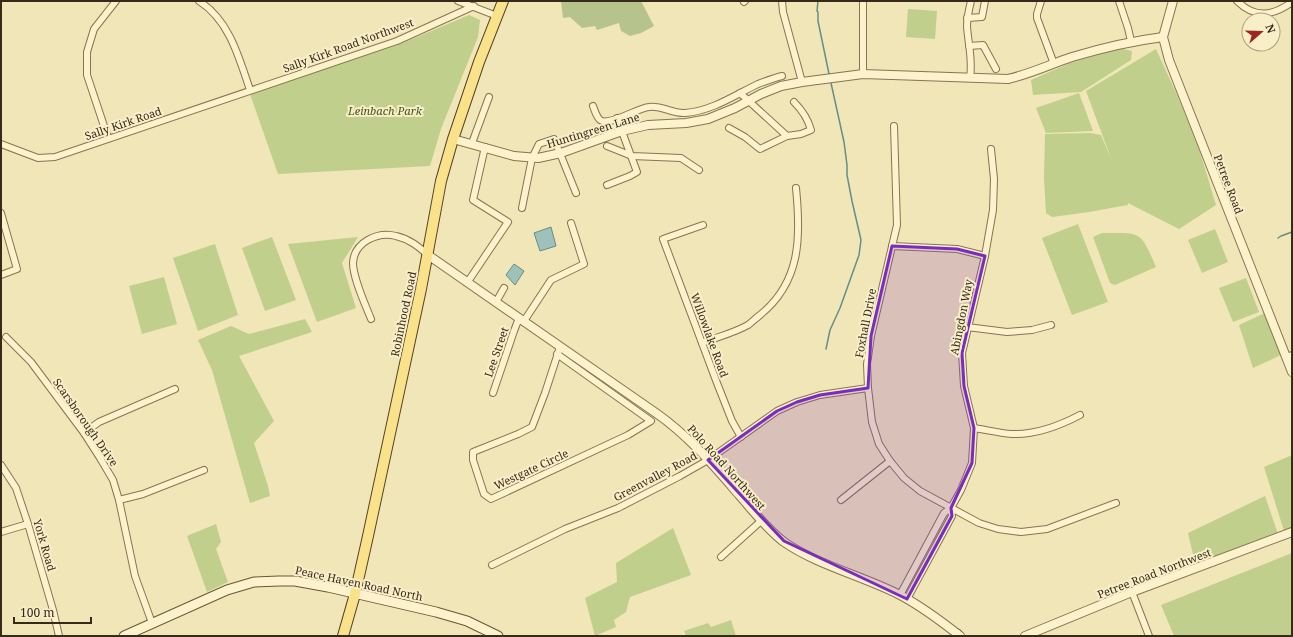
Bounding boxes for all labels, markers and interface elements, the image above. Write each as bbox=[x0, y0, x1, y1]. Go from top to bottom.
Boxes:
north arrow bbox=[1241, 12, 1281, 52]
street label: Sally Kirk Road Northwest bbox=[281, 14, 416, 76]
text: N bbox=[1262, 22, 1280, 35]
street label: Sally Kirk Road bbox=[83, 103, 164, 143]
park label: Leinbach Park bbox=[347, 103, 423, 118]
street label: Huntingreen Lane bbox=[545, 109, 641, 151]
street label: Petree Road bbox=[1211, 152, 1247, 216]
street label: Robinhood Road bbox=[387, 270, 419, 358]
street label: Abingdon Way bbox=[946, 277, 976, 356]
street label: Foxhall Drive bbox=[851, 287, 879, 359]
street label: Willowlake Road bbox=[688, 291, 732, 379]
street label: Lee Street bbox=[480, 325, 512, 379]
street label: Scarsborough Drive bbox=[50, 375, 122, 469]
street label: Polo Road Northwest bbox=[685, 421, 769, 513]
street label: Westgate Circle bbox=[491, 445, 571, 493]
street label: Greenvalley Road bbox=[611, 447, 700, 504]
street label: York Road bbox=[30, 516, 60, 573]
street label: Petree Road Northwest bbox=[1095, 544, 1213, 602]
street label: Peace Haven Road North bbox=[294, 562, 424, 604]
scale bar bbox=[14, 599, 91, 625]
text: 100 m bbox=[20, 604, 55, 621]

